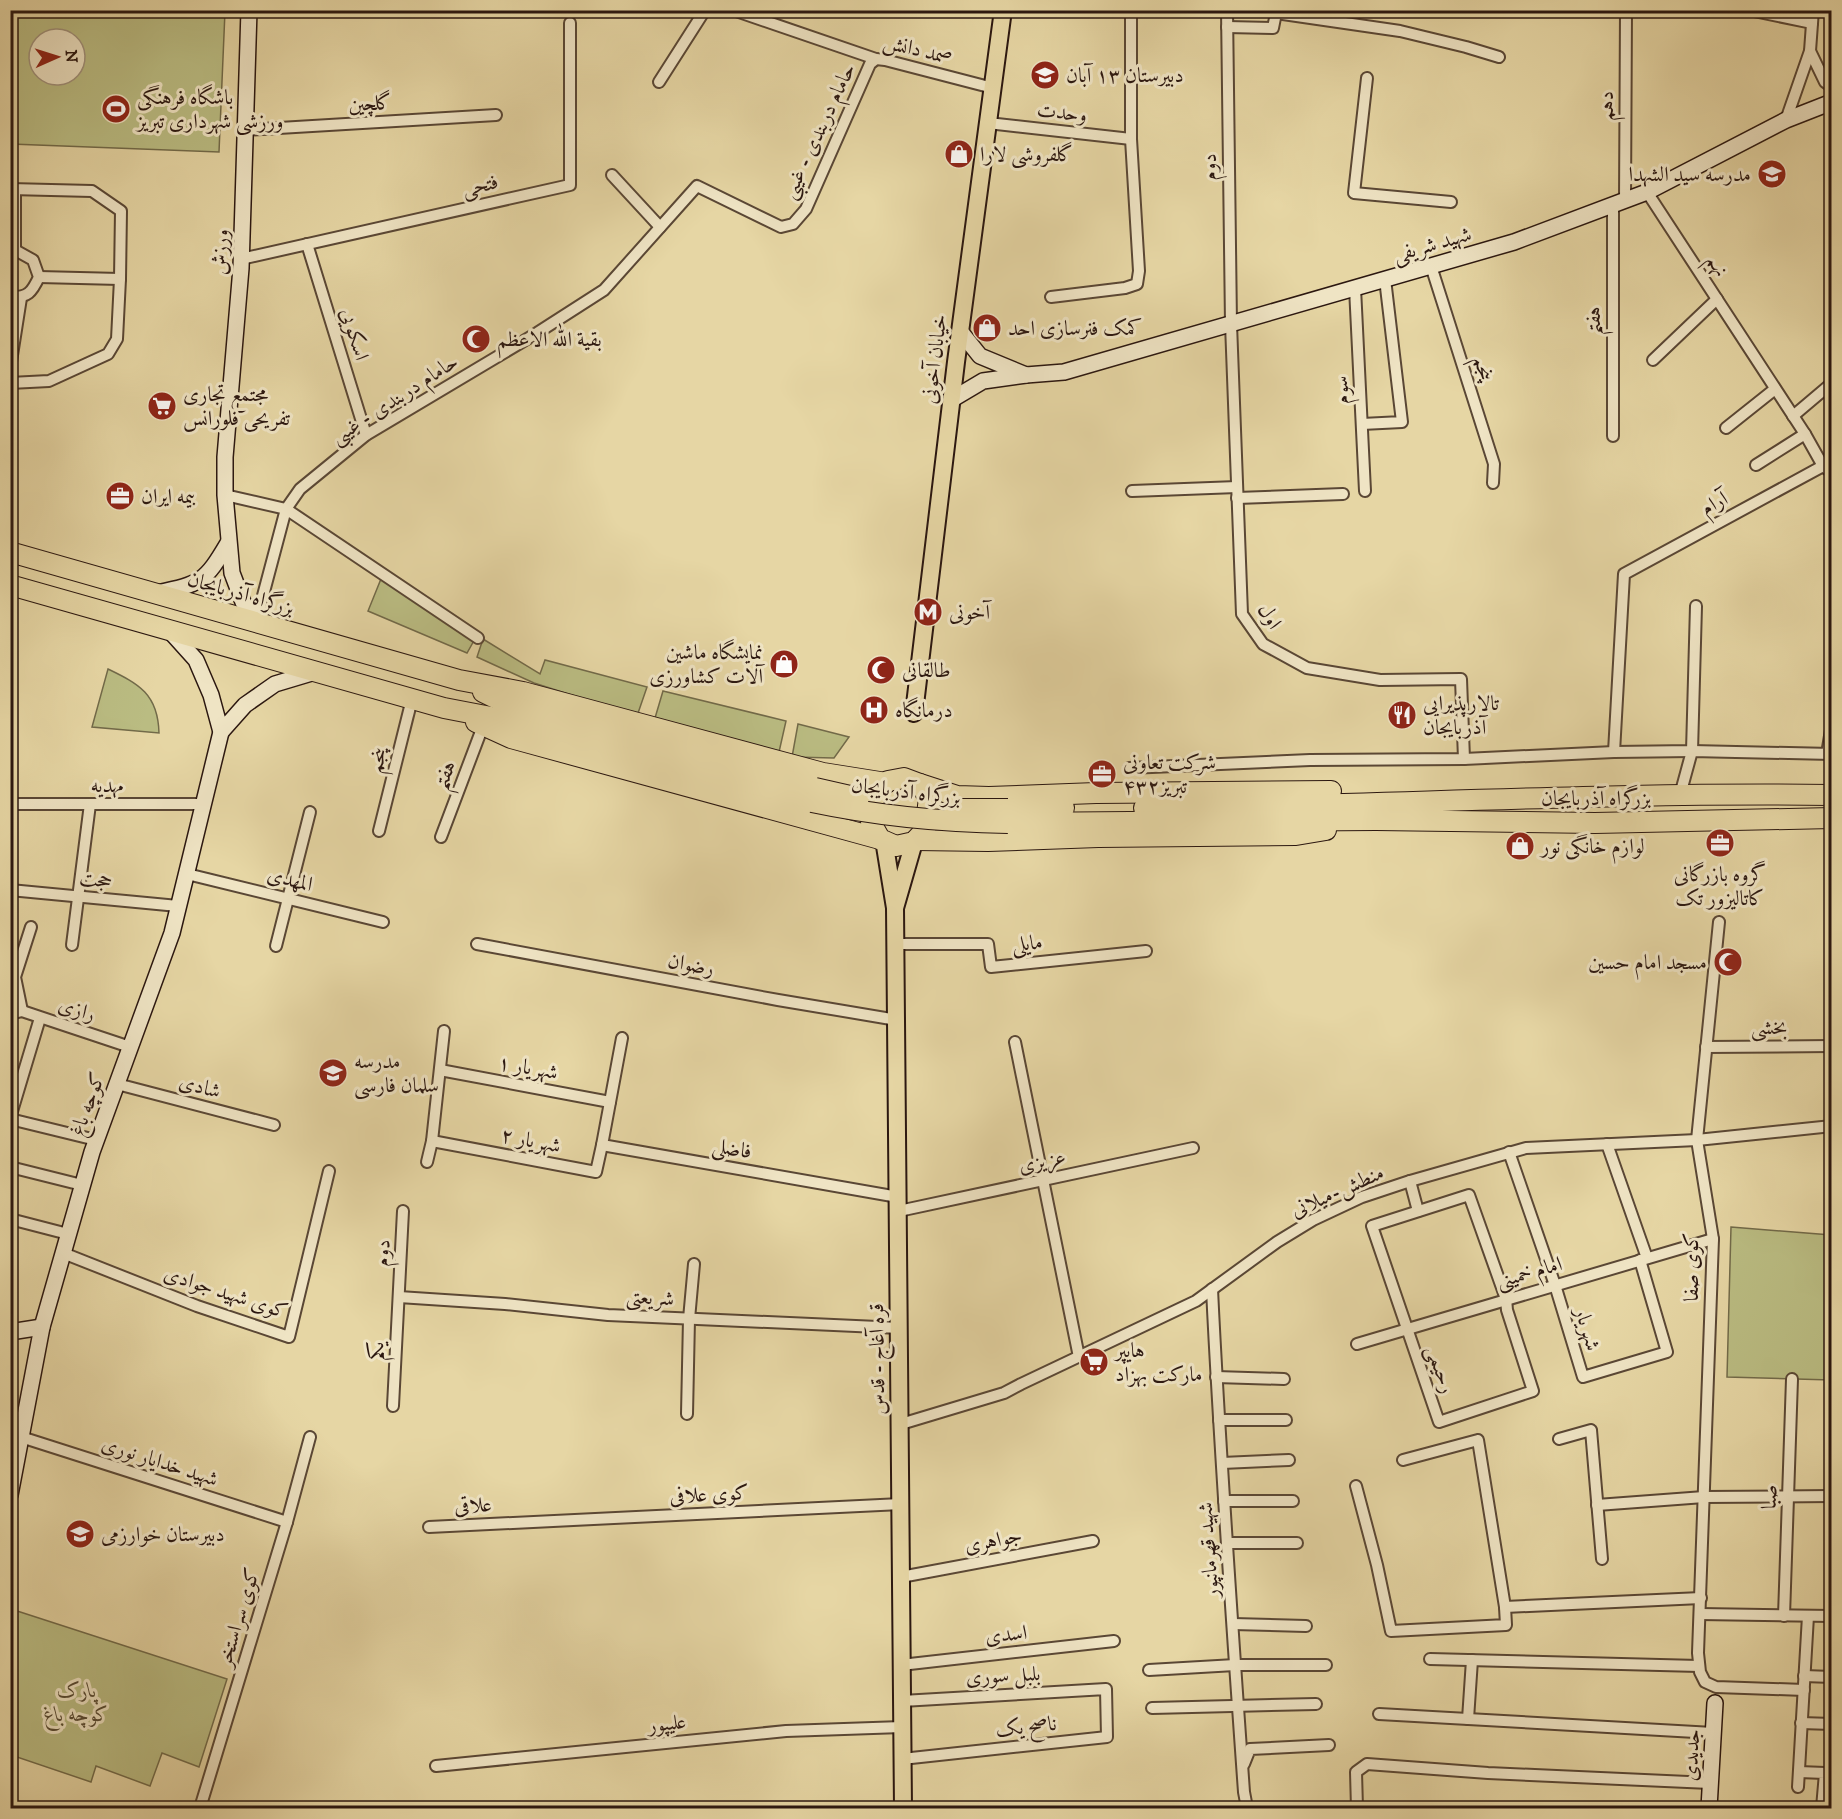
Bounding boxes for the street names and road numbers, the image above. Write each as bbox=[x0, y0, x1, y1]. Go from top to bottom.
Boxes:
street label: صمد دانش bbox=[880, 29, 955, 71]
street label: حامام دربندی - غیبی bbox=[776, 59, 865, 205]
street label: گلچین bbox=[348, 89, 392, 118]
street label: دهم bbox=[1594, 91, 1626, 121]
street label: وحدت bbox=[1035, 97, 1088, 129]
street label: دوم bbox=[1197, 153, 1227, 181]
street label: فتحی bbox=[460, 169, 501, 203]
street label: شهید شریفی bbox=[1390, 221, 1475, 270]
street label: ورزش bbox=[207, 228, 235, 276]
street label: نهم bbox=[1695, 249, 1734, 285]
street label: اسکویی bbox=[334, 305, 374, 364]
street label: هفتم bbox=[1581, 306, 1614, 336]
street label: خیابان آخونی bbox=[916, 313, 953, 405]
street label: حامام دربندی - غیبی bbox=[326, 349, 465, 454]
street label: پنجم bbox=[1461, 352, 1500, 388]
street label: سوم bbox=[1328, 375, 1360, 405]
street label: آرام bbox=[1696, 484, 1737, 525]
street label: بزرگراه آذربایجان bbox=[184, 564, 298, 622]
street label: اول bbox=[1251, 599, 1287, 634]
street label: پنجم bbox=[362, 743, 400, 777]
street label: هفتم bbox=[428, 757, 469, 796]
street label: بزرگراه آذربایجان bbox=[850, 770, 963, 812]
street label: مهدیه bbox=[91, 773, 123, 799]
street label: بزرگراه آذربایجان bbox=[1541, 784, 1651, 812]
street label: المهدی bbox=[264, 862, 315, 898]
street label: حجت bbox=[78, 866, 114, 894]
street label: مایلی bbox=[1010, 929, 1044, 961]
street label: رضوان bbox=[665, 948, 716, 982]
street label: رازی bbox=[55, 992, 98, 1028]
street label: بخشی bbox=[1750, 1015, 1788, 1042]
street label: شهریار ۱ bbox=[496, 1050, 560, 1086]
street label: کوچه باغ bbox=[64, 1069, 115, 1141]
street label: شادی bbox=[176, 1069, 224, 1105]
street label: شهریار ۲ bbox=[499, 1122, 563, 1160]
street label: فاضلی bbox=[710, 1133, 754, 1167]
street label: عزیزی bbox=[1016, 1144, 1069, 1181]
street label: منطش-میلانی bbox=[1287, 1160, 1388, 1224]
street label: کوی صفا bbox=[1679, 1232, 1705, 1302]
street label: دوم bbox=[369, 1239, 401, 1268]
street label: امام خمینی bbox=[1493, 1251, 1566, 1299]
street label: کوی شهید جوادی bbox=[160, 1261, 291, 1325]
street label: شریعتی bbox=[625, 1284, 675, 1313]
street label: قره آغاج - قدس bbox=[863, 1303, 897, 1415]
street label: شهریار bbox=[1568, 1303, 1606, 1354]
street label: یکم bbox=[364, 1340, 397, 1361]
street label: رحیمی bbox=[1420, 1342, 1460, 1397]
street label: شهید خدایار نوری bbox=[98, 1431, 221, 1493]
street label: کوی علافی bbox=[669, 1480, 749, 1510]
street label: صبا bbox=[1757, 1484, 1783, 1510]
street label: علاقی bbox=[454, 1492, 493, 1520]
street label: شهید قهرمانپور bbox=[1193, 1501, 1225, 1601]
street label: جواهری bbox=[962, 1523, 1024, 1559]
street label: کوی سراستخر bbox=[211, 1565, 266, 1672]
street label: اسدی bbox=[984, 1620, 1029, 1650]
street label: بلبل سوری bbox=[965, 1661, 1041, 1692]
street label: علیپور bbox=[645, 1709, 687, 1739]
street label: ناصح یک bbox=[994, 1711, 1058, 1747]
street label: جدیدی bbox=[1678, 1728, 1706, 1782]

